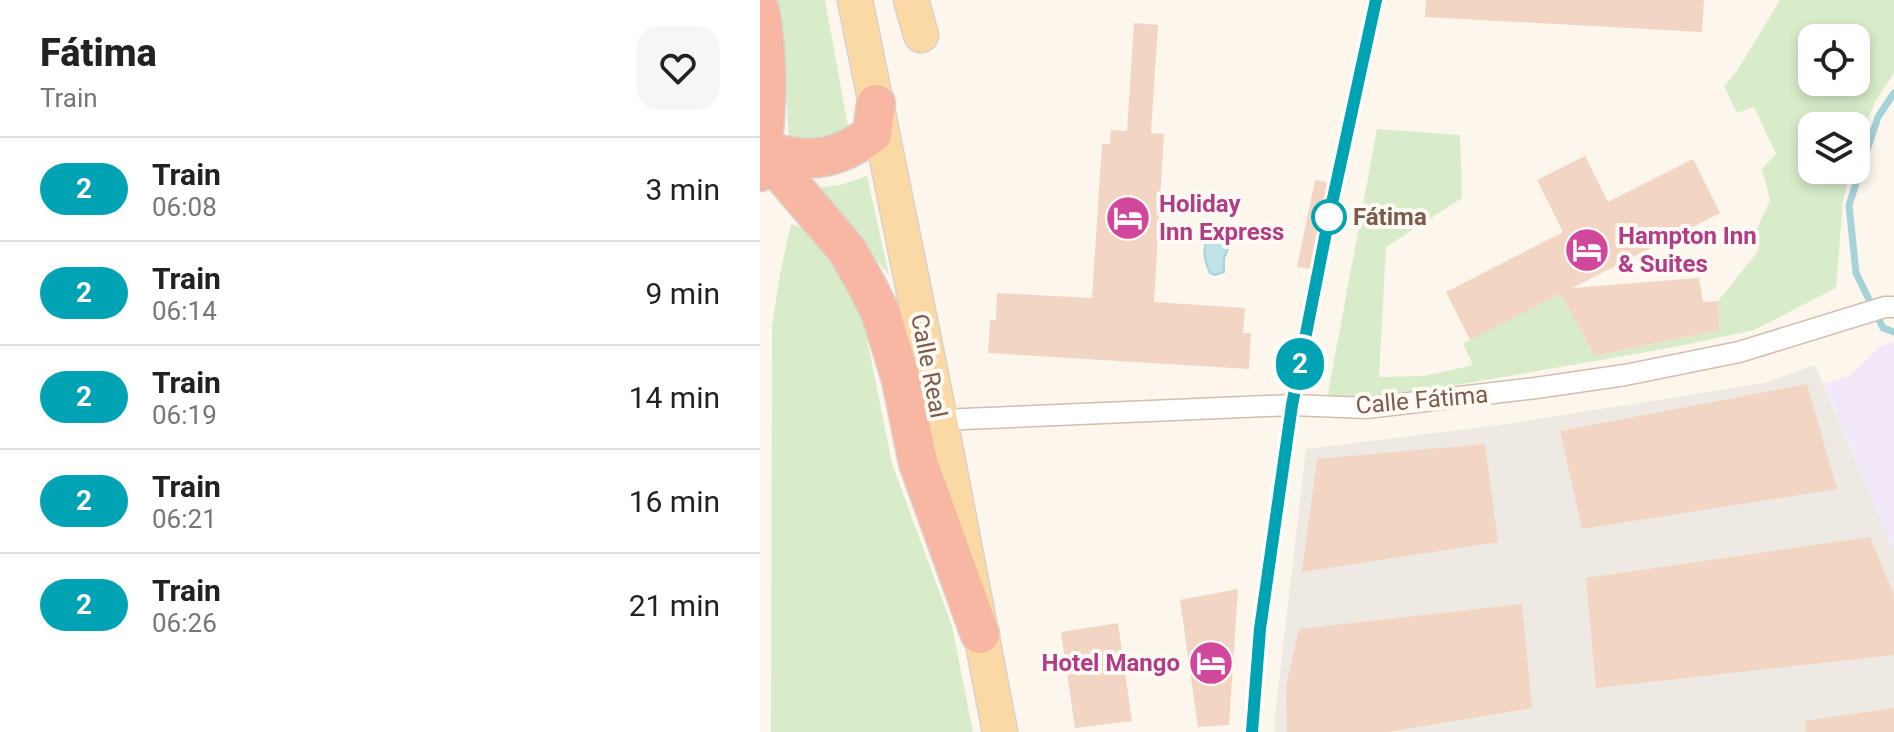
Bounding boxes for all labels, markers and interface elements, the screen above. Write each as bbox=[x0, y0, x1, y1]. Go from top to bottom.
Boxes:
map controls bbox=[1798, 24, 1870, 184]
button: locate bbox=[1798, 24, 1870, 96]
button: heart bbox=[636, 26, 720, 110]
text: Fátima bbox=[40, 31, 157, 75]
text: Train bbox=[40, 83, 98, 113]
button: layers bbox=[1798, 112, 1870, 184]
text: Train bbox=[152, 157, 221, 192]
text: 2 bbox=[76, 172, 92, 205]
text: 3 min bbox=[646, 172, 720, 207]
place label: Holiday Inn Express bbox=[1159, 190, 1284, 246]
text: 06:08 bbox=[152, 192, 217, 222]
hotel icon: Holiday Inn Express bbox=[1104, 194, 1152, 242]
marker: Fátima bbox=[1312, 200, 1346, 234]
place label: Fátima bbox=[1353, 203, 1427, 231]
place label: Hampton Inn & Suites bbox=[1618, 222, 1757, 278]
hotel icon: Hampton Inn & Suites bbox=[1563, 226, 1611, 274]
text: Train bbox=[152, 261, 221, 296]
text: 2 bbox=[76, 276, 92, 309]
text: 9 min bbox=[646, 276, 720, 311]
text: 06:14 bbox=[152, 296, 217, 326]
street label: Calle Real bbox=[905, 312, 953, 420]
line badge: 2 bbox=[1274, 338, 1326, 390]
text: 2 bbox=[1292, 347, 1308, 380]
text: Train bbox=[152, 365, 221, 400]
text: 2 bbox=[76, 380, 92, 413]
text: 14 min bbox=[629, 380, 720, 415]
street label: Calle Fátima bbox=[1355, 380, 1489, 420]
text: 06:19 bbox=[152, 400, 217, 430]
text: Train bbox=[152, 469, 221, 504]
text: 2 bbox=[76, 484, 92, 517]
text: 16 min bbox=[629, 484, 720, 519]
text: 06:21 bbox=[152, 504, 217, 534]
text: Train bbox=[152, 573, 221, 608]
text: 2 bbox=[76, 588, 92, 621]
text: 21 min bbox=[629, 588, 720, 623]
text: 06:26 bbox=[152, 608, 217, 638]
hotel icon: Hotel Mango bbox=[1187, 639, 1235, 687]
place label: Hotel Mango bbox=[1042, 649, 1180, 677]

